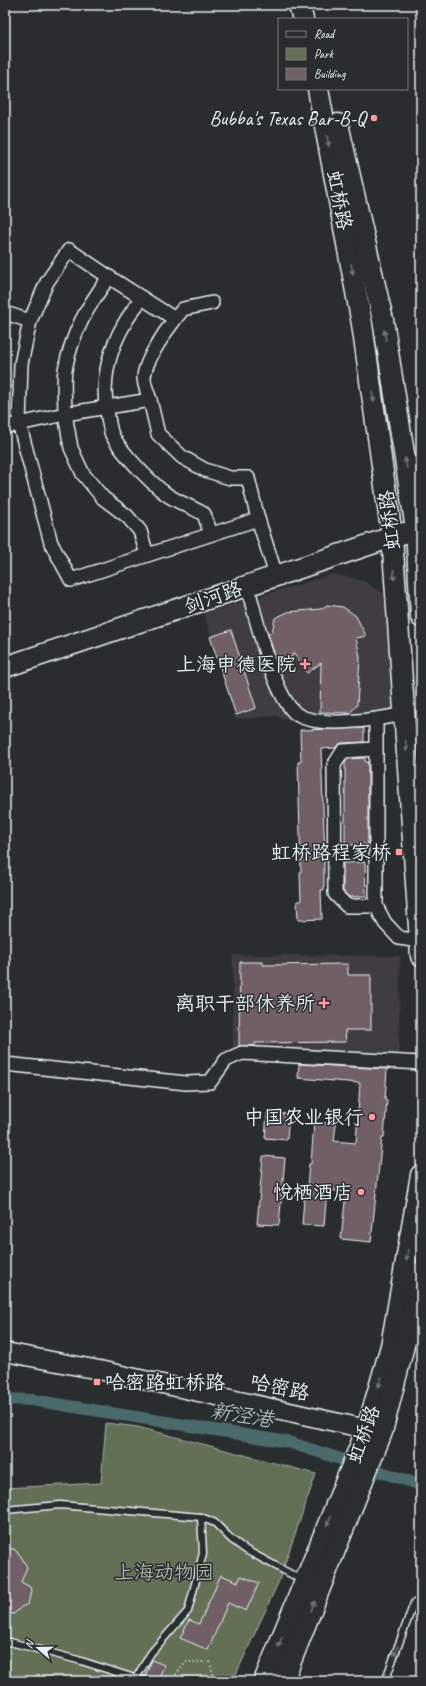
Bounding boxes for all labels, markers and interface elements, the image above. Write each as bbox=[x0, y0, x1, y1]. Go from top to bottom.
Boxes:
legend bbox=[278, 18, 408, 90]
text: Road bbox=[314, 26, 336, 42]
text: Park bbox=[314, 46, 335, 62]
text: Building bbox=[314, 66, 346, 82]
place label: Bubba's Texas Bar-B-Q bbox=[209, 106, 368, 131]
marker: Bubba's Texas Bar-B-Q bbox=[369, 113, 379, 123]
one-way arrow bbox=[326, 135, 332, 147]
street label: 虹桥路 bbox=[322, 168, 358, 233]
one-way arrow bbox=[350, 263, 356, 275]
one-way arrow bbox=[382, 329, 388, 341]
one-way arrow bbox=[370, 391, 376, 403]
one-way arrow bbox=[403, 457, 409, 469]
street label: 虹桥路 bbox=[373, 488, 406, 551]
one-way arrow bbox=[391, 569, 398, 581]
street label: 剑河路 bbox=[181, 576, 247, 619]
place label: 上海申德医院 bbox=[176, 652, 296, 677]
marker: 上海申德医院 bbox=[299, 658, 311, 670]
one-way arrow bbox=[403, 740, 410, 753]
place label: 虹桥路程家桥 bbox=[271, 840, 391, 865]
marker: 虹桥路程家桥 bbox=[394, 847, 404, 857]
place label: 离职干部休养所 bbox=[175, 991, 315, 1016]
marker: 离职干部休养所 bbox=[318, 997, 330, 1009]
place label: 中国农业银行 bbox=[244, 1105, 364, 1130]
marker: 中国农业银行 bbox=[367, 1112, 377, 1122]
place label: 悦栖酒店 bbox=[273, 1180, 353, 1205]
marker: 悦栖酒店 bbox=[356, 1187, 366, 1197]
one-way arrow bbox=[404, 1249, 410, 1261]
street label: 哈密路 bbox=[248, 1369, 313, 1406]
place label: 哈密路虹桥路 bbox=[105, 1370, 226, 1395]
one-way arrow bbox=[377, 1376, 383, 1389]
marker: 哈密路虹桥路 bbox=[92, 1377, 102, 1387]
water label: 新泾港 bbox=[209, 1397, 277, 1433]
street label: 虹桥路 bbox=[341, 1401, 386, 1467]
one-way arrow bbox=[326, 1516, 332, 1528]
park label: 上海动物园 bbox=[114, 1560, 214, 1585]
one-way arrow bbox=[310, 1599, 316, 1611]
north arrow bbox=[18, 1628, 58, 1668]
one-way arrow bbox=[277, 1636, 283, 1647]
text: N bbox=[21, 1637, 37, 1650]
one-way arrow bbox=[393, 1645, 399, 1657]

